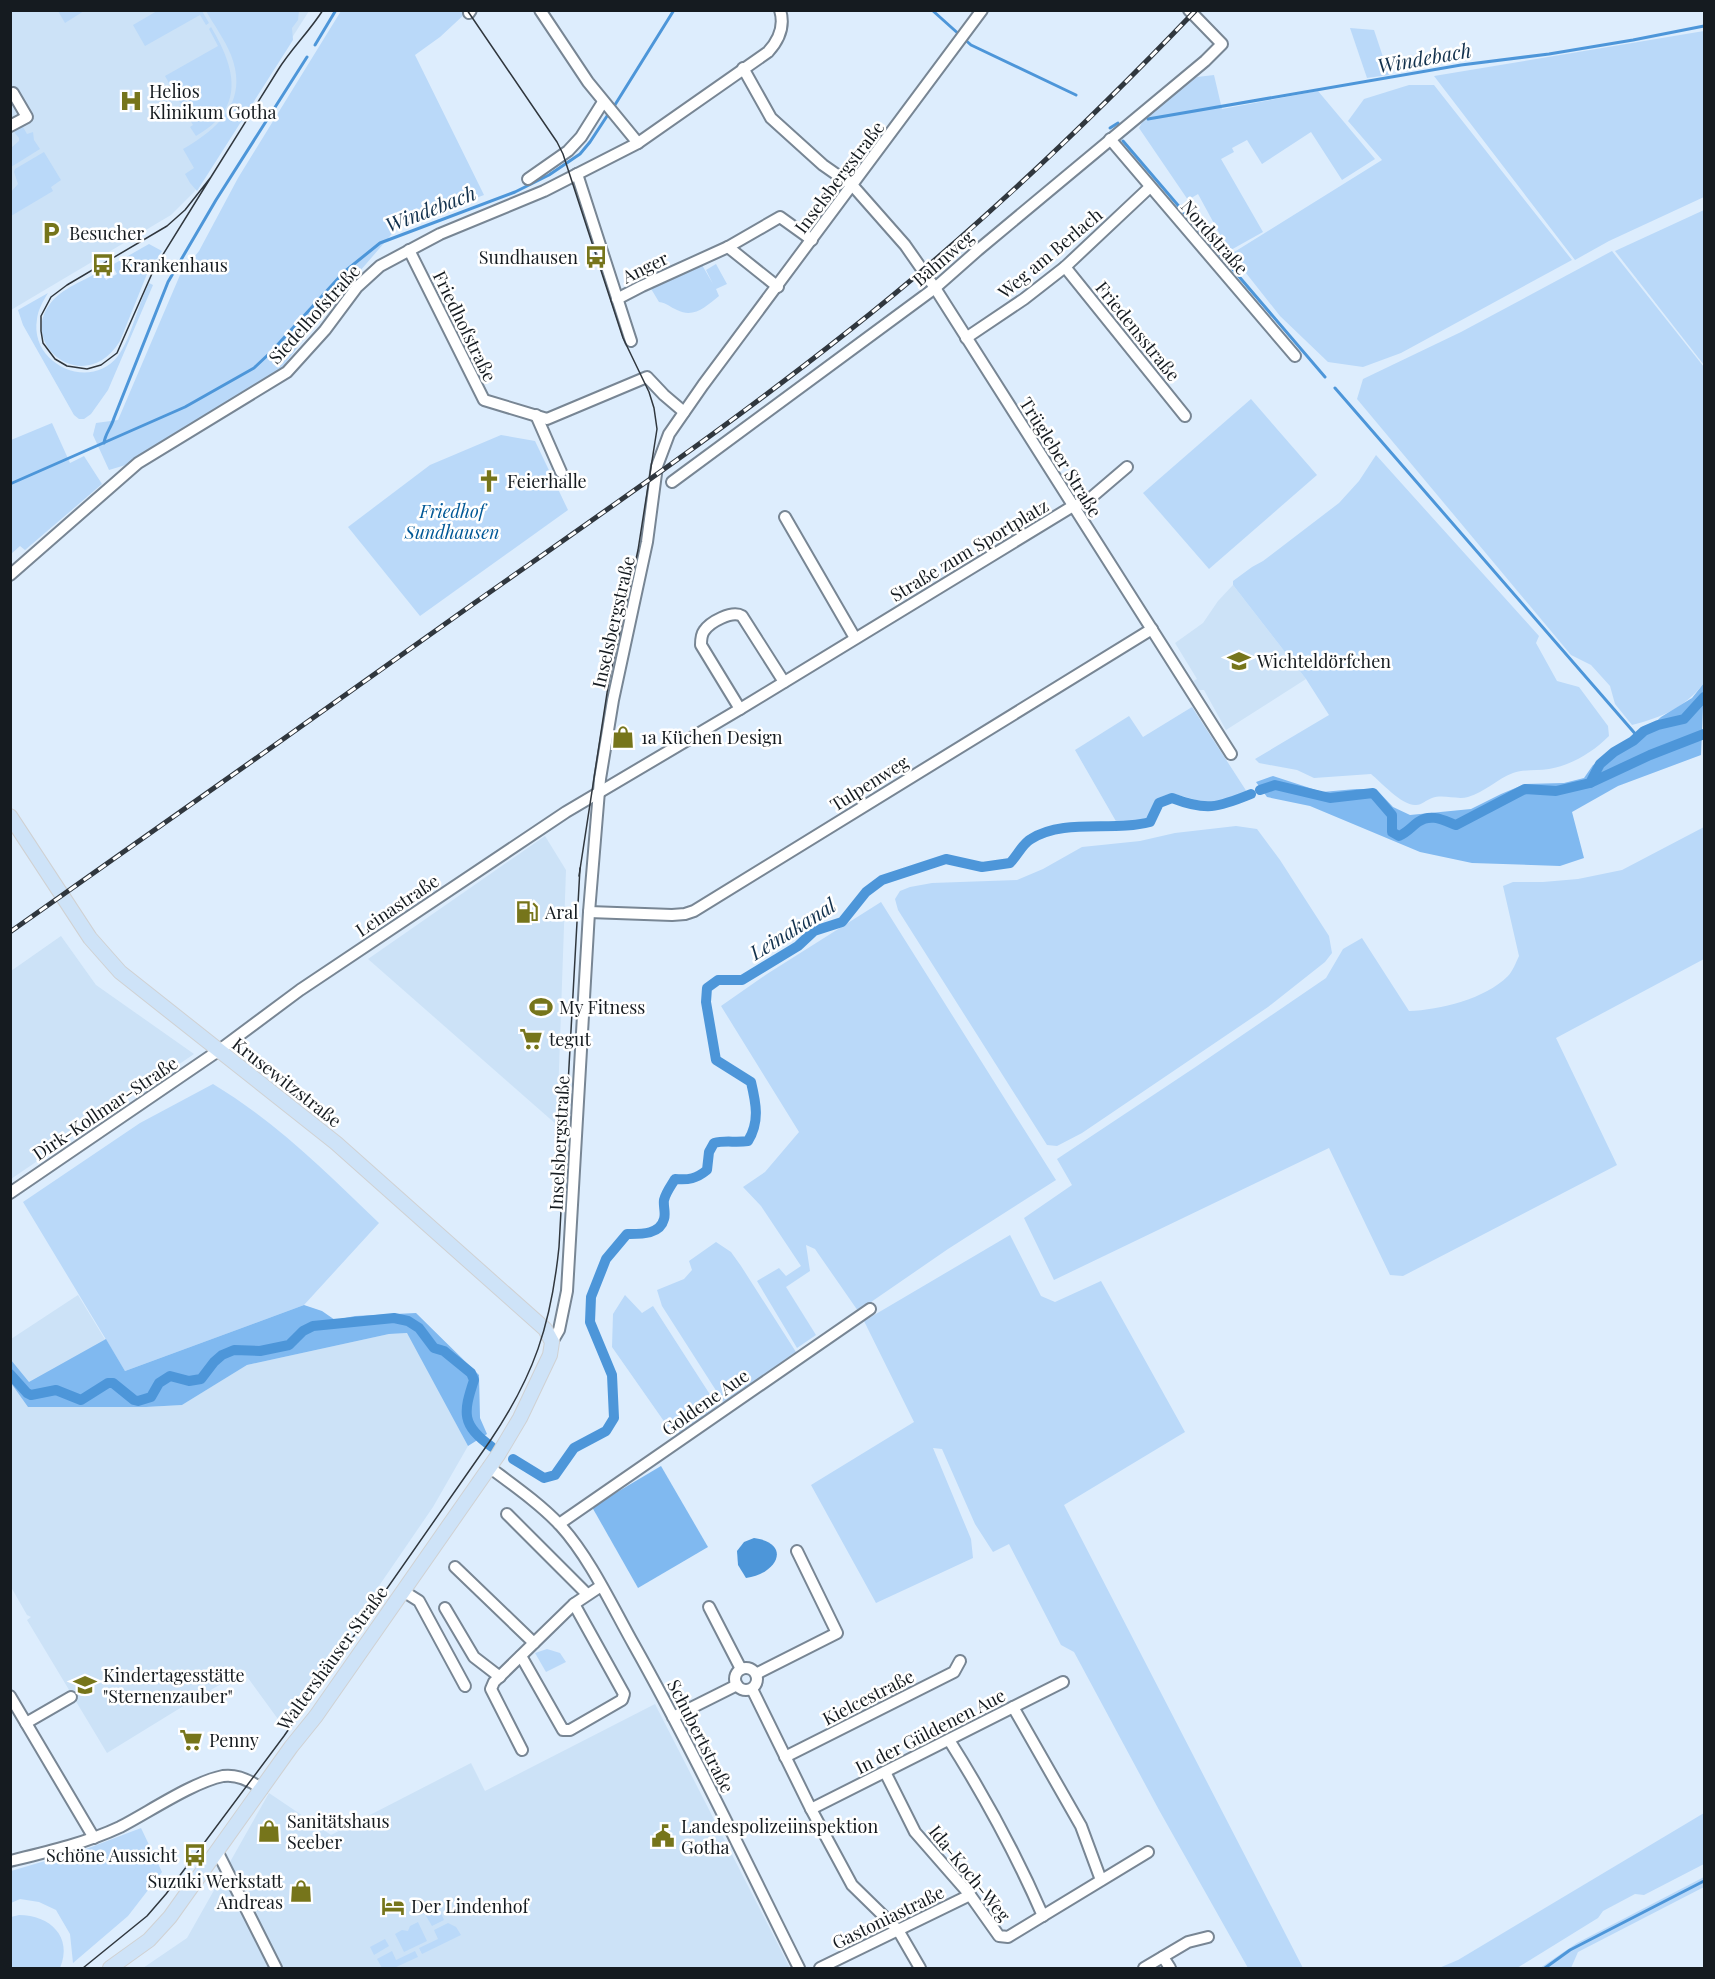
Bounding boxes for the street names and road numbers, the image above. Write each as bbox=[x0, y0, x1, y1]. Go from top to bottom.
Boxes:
street label: Inselsbergstraße bbox=[789, 116, 889, 238]
street label: Nordstraße bbox=[1176, 195, 1254, 279]
street label: Weg am Berlach bbox=[992, 202, 1107, 304]
street label: Bahnweg bbox=[907, 224, 979, 291]
street label: Anger bbox=[617, 246, 672, 289]
street label: Siedelhofstraße bbox=[263, 259, 365, 369]
street label: Friedhofstraße bbox=[428, 267, 502, 385]
street label: Friedensstraße bbox=[1090, 276, 1186, 386]
street label: Trügleber Straße bbox=[1014, 392, 1108, 522]
street label: Straße zum Sportplatz bbox=[885, 493, 1053, 607]
street label: Inselsbergstraße bbox=[586, 554, 640, 690]
street label: Tulpenweg bbox=[825, 749, 913, 816]
street label: Leinastraße bbox=[351, 868, 443, 942]
street label: Krusewitzstraße bbox=[227, 1032, 347, 1132]
street label: Dirk-Kollmar-Straße bbox=[28, 1051, 182, 1165]
street label: Inselsbergstraße bbox=[543, 1075, 575, 1211]
street label: Goldene Aue bbox=[657, 1363, 753, 1441]
street label: Waltershäuser Straße bbox=[271, 1581, 393, 1736]
street label: Kielcestraße bbox=[818, 1664, 918, 1730]
street label: Schubertstraße bbox=[662, 1675, 740, 1797]
street label: In der Güldenen Aue bbox=[851, 1683, 1009, 1779]
street label: Ida-Koch-Weg bbox=[924, 1820, 1017, 1927]
street label: Gastoniastraße bbox=[828, 1880, 948, 1954]

